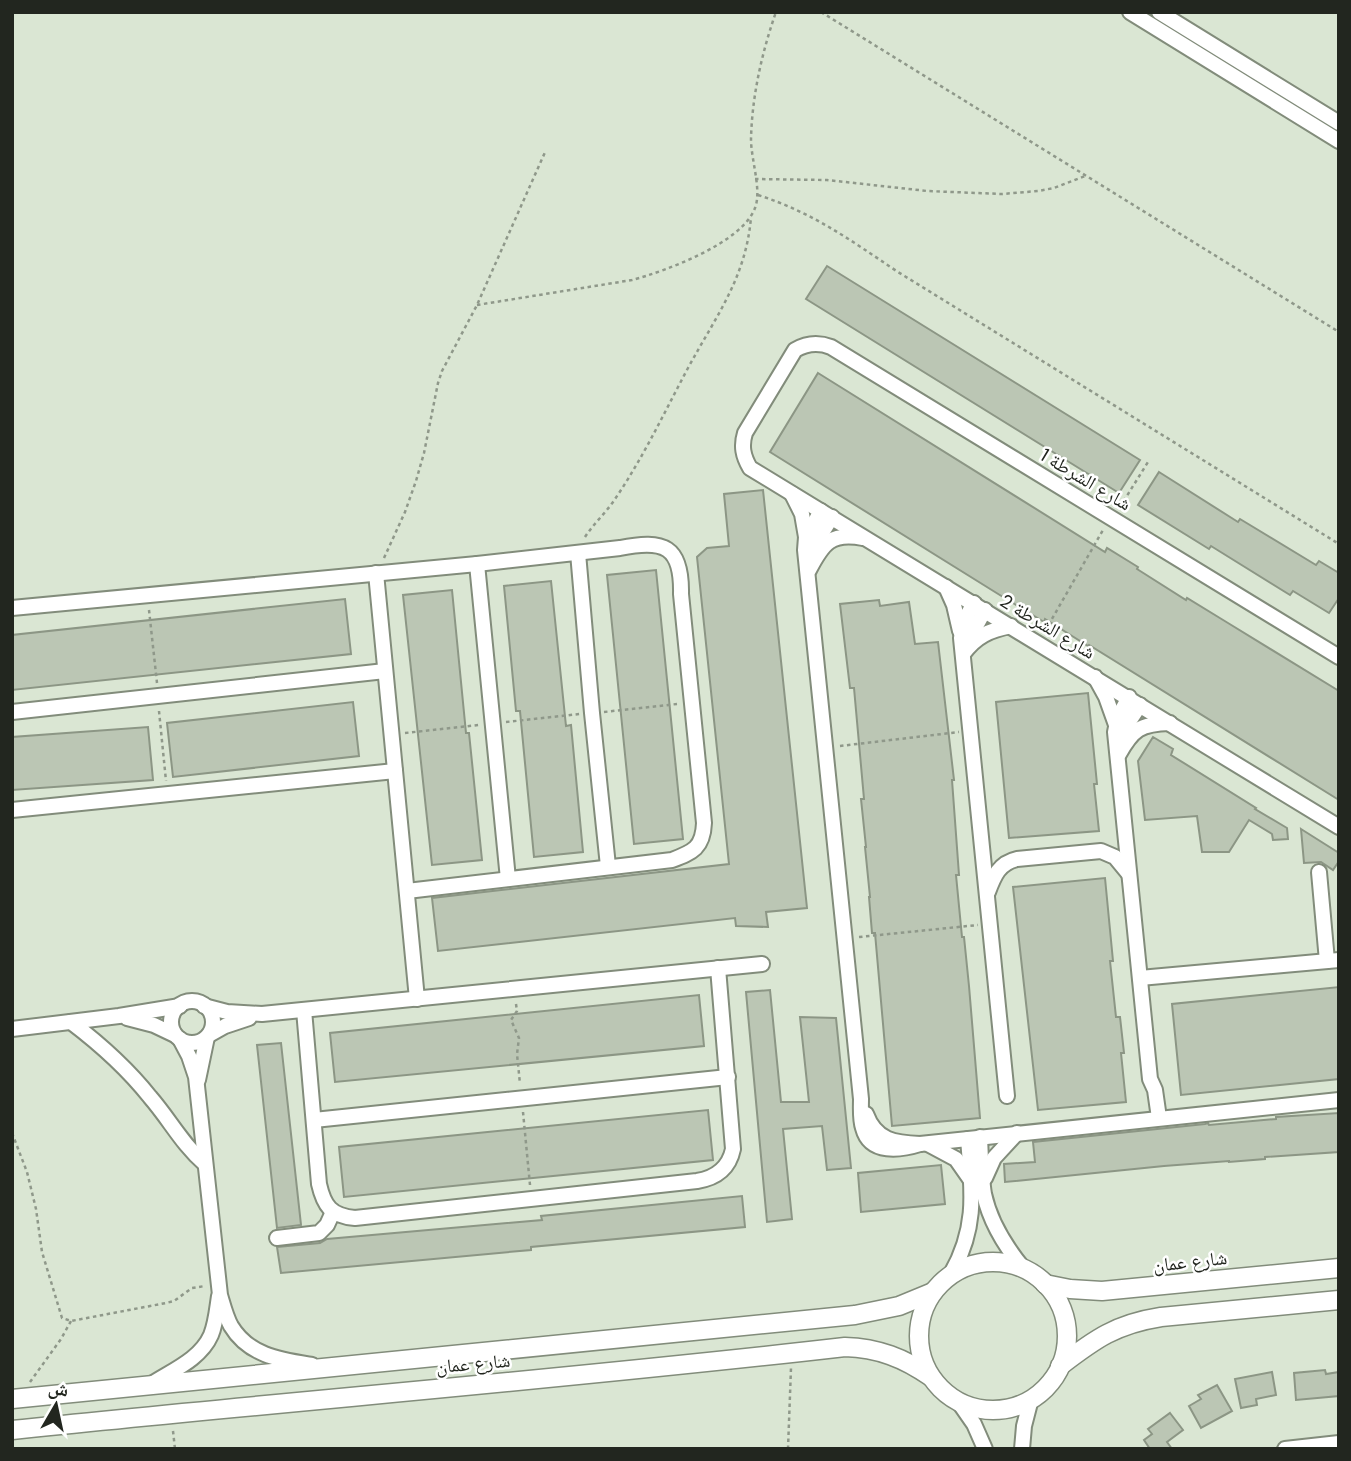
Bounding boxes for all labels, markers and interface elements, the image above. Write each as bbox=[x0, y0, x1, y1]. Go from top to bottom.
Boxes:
street label: شارع الشرطة 1 bbox=[1036, 442, 1136, 516]
street label: شارع الشرطة 2 bbox=[995, 588, 1100, 665]
street label: شارع عمان bbox=[1152, 1245, 1228, 1278]
street label: شارع عمان bbox=[435, 1348, 511, 1379]
north arrow bbox=[21, 1370, 91, 1440]
text: ش bbox=[47, 1375, 70, 1403]

